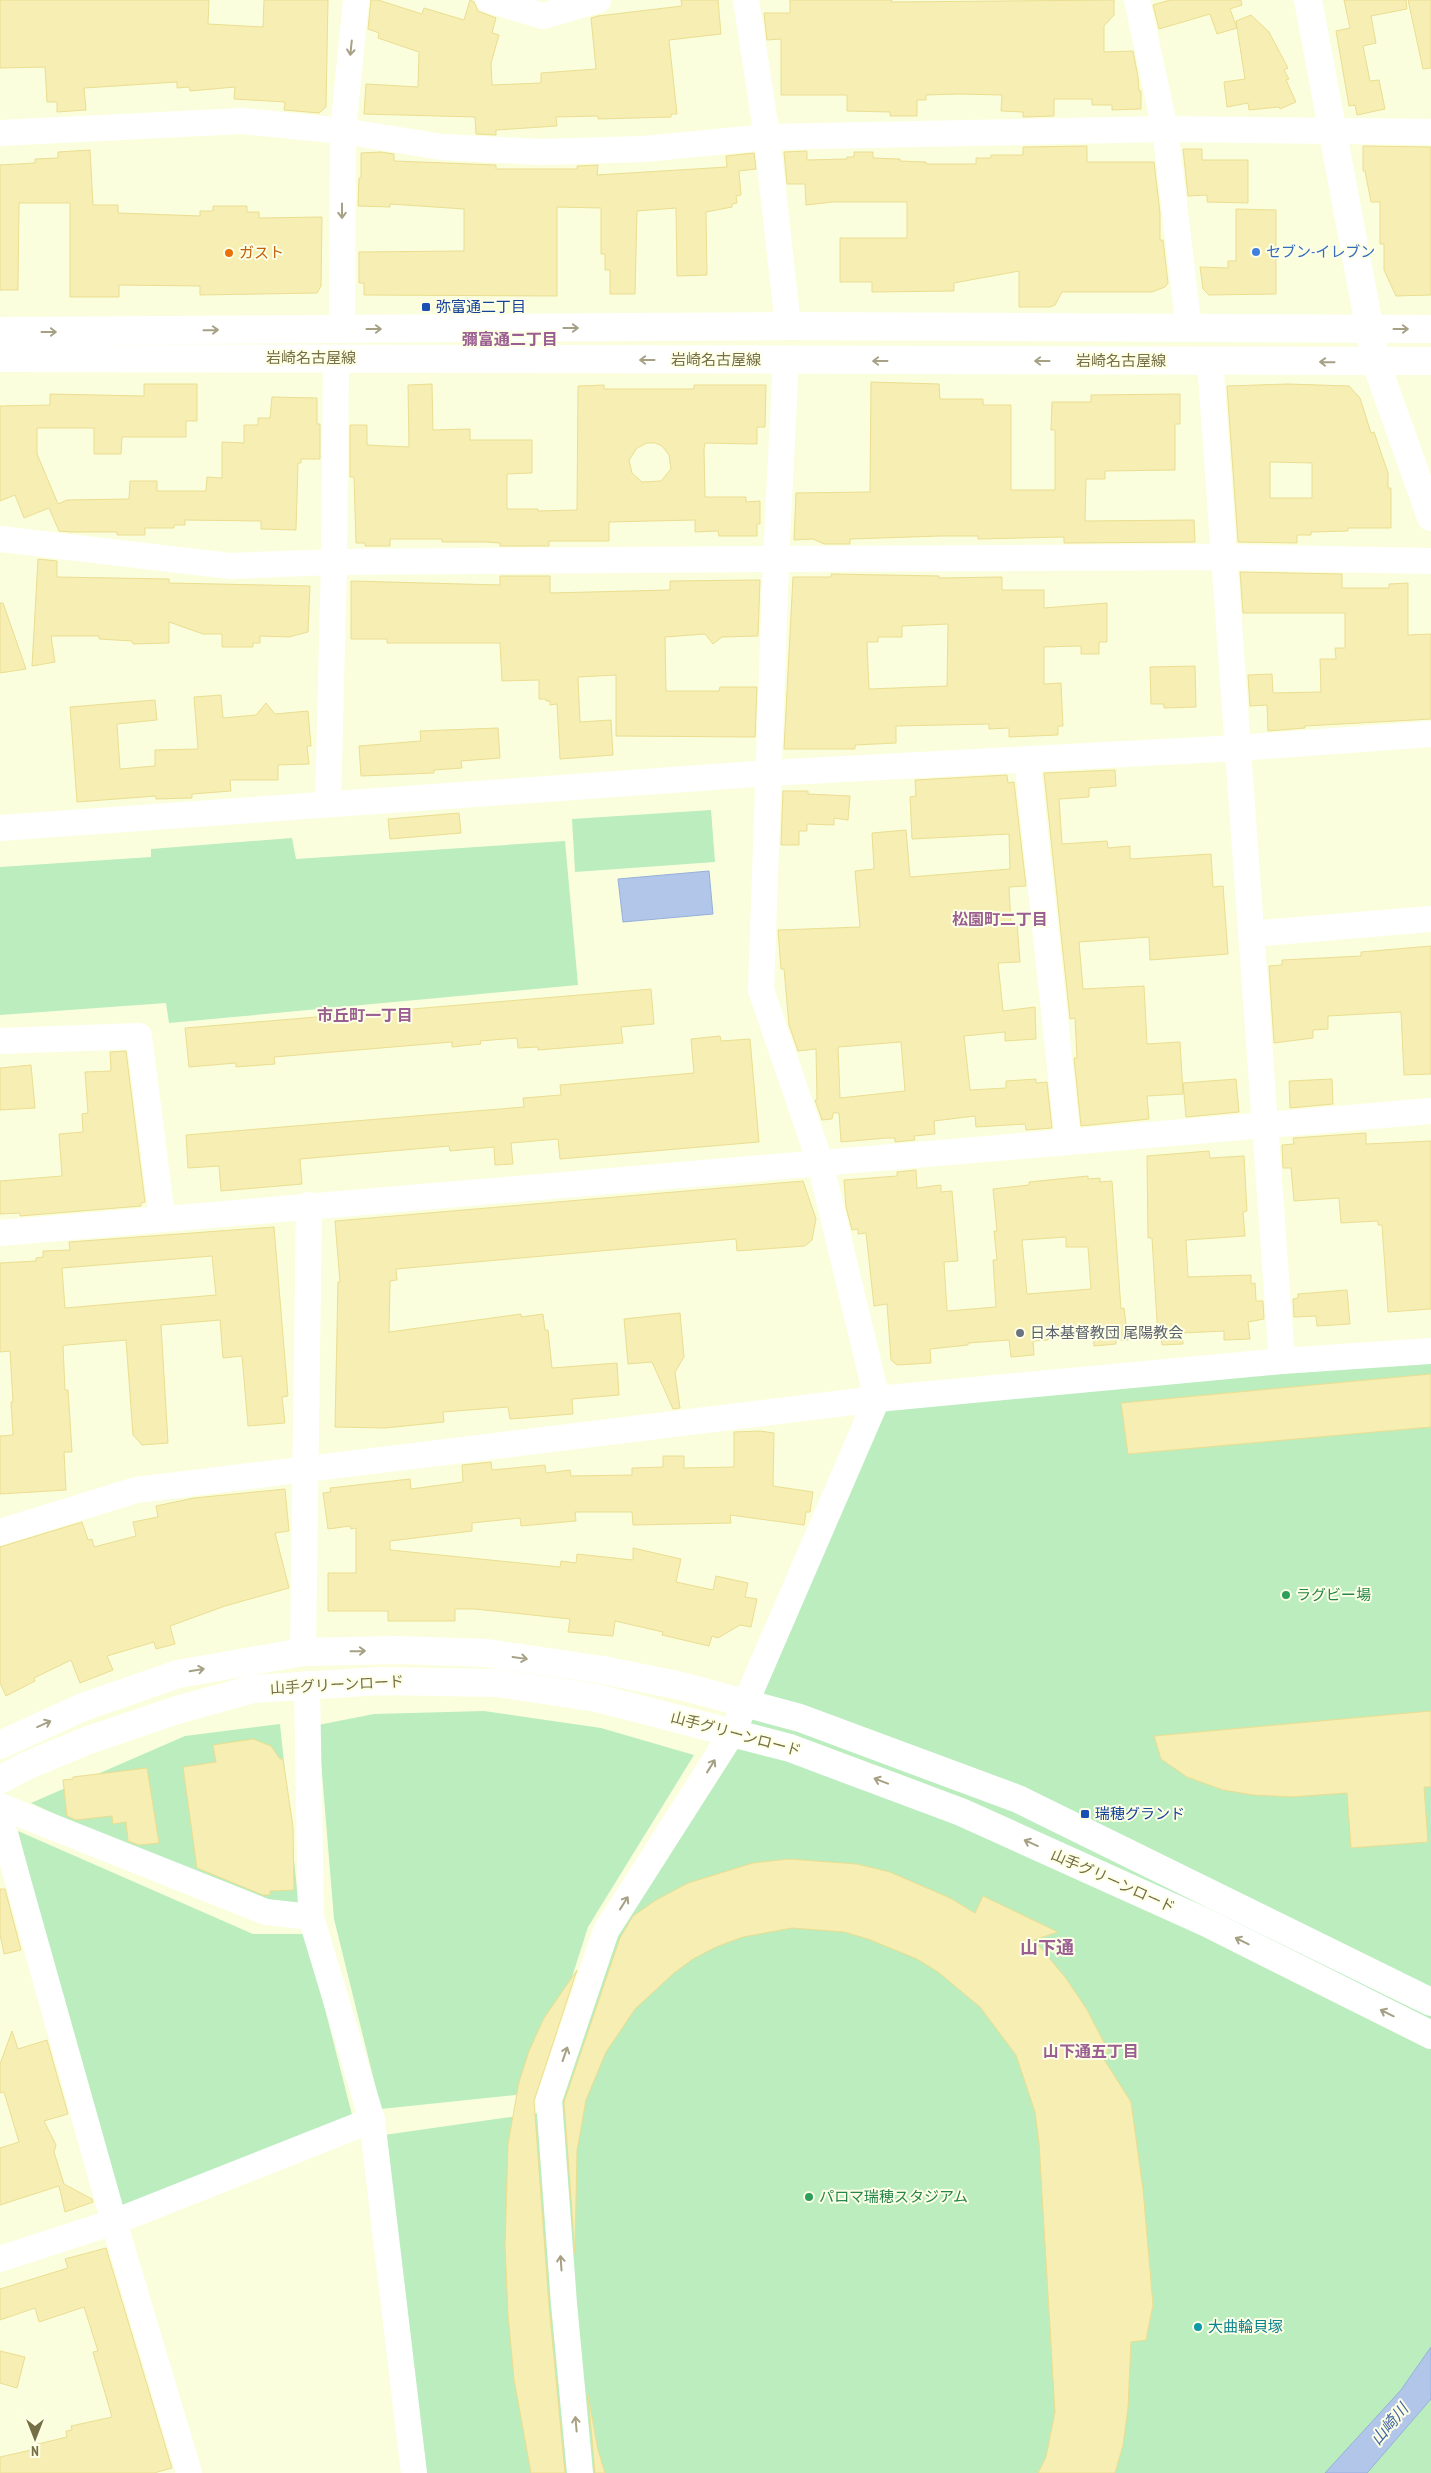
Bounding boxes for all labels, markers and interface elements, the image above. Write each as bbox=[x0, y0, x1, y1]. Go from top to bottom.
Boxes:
one-way arrow bbox=[346, 40, 356, 56]
one-way arrow bbox=[337, 202, 347, 218]
place label: セブン-イレブン bbox=[1266, 242, 1375, 261]
place label: ガスト bbox=[239, 243, 284, 262]
marker: セブン-イレブン bbox=[1250, 246, 1262, 258]
marker: ガスト bbox=[223, 247, 235, 259]
place label: 弥富通二丁目 bbox=[436, 297, 526, 316]
marker: 弥富通二丁目 bbox=[420, 301, 432, 313]
one-way arrow bbox=[563, 323, 579, 332]
one-way arrow bbox=[365, 324, 381, 334]
one-way arrow bbox=[1392, 324, 1408, 334]
one-way arrow bbox=[202, 325, 219, 335]
one-way arrow bbox=[40, 327, 56, 337]
district label: 彌富通二丁目 bbox=[462, 329, 558, 349]
street label: 岩崎名古屋線 bbox=[266, 348, 356, 367]
street label: 岩崎名古屋線 bbox=[671, 350, 761, 369]
street label: 岩崎名古屋線 bbox=[1076, 351, 1166, 370]
one-way arrow bbox=[640, 355, 656, 365]
one-way arrow bbox=[872, 356, 888, 366]
one-way arrow bbox=[1035, 356, 1051, 366]
one-way arrow bbox=[1320, 357, 1336, 367]
district label: 松園町二丁目 bbox=[952, 909, 1048, 929]
district label: 市丘町一丁目 bbox=[317, 1005, 413, 1025]
place label: 日本基督教団 尾陽教会 bbox=[1030, 1323, 1183, 1342]
marker: 日本基督教団 尾陽教会 bbox=[1014, 1327, 1026, 1339]
place label: ラグビー場 bbox=[1296, 1585, 1371, 1604]
marker: ラグビー場 bbox=[1280, 1589, 1292, 1601]
one-way arrow bbox=[350, 1646, 366, 1655]
one-way arrow bbox=[512, 1653, 528, 1663]
one-way arrow bbox=[189, 1665, 205, 1675]
street label: 山手グリーンロード bbox=[269, 1672, 405, 1698]
street label: 山手グリーンロード bbox=[669, 1707, 803, 1760]
one-way arrow bbox=[36, 1719, 51, 1729]
one-way arrow bbox=[706, 1760, 716, 1774]
one-way arrow bbox=[873, 1776, 889, 1785]
place label: 瑞穂グランド bbox=[1095, 1804, 1185, 1823]
marker: 瑞穂グランド bbox=[1079, 1808, 1091, 1820]
one-way arrow bbox=[1024, 1838, 1039, 1848]
street label: 山手グリーンロード bbox=[1048, 1845, 1178, 1917]
one-way arrow bbox=[619, 1897, 629, 1911]
one-way arrow bbox=[1235, 1935, 1250, 1945]
district label: 山下通 bbox=[1020, 1936, 1074, 1959]
one-way arrow bbox=[1380, 2008, 1395, 2018]
district label: 山下通五丁目 bbox=[1043, 2041, 1139, 2061]
one-way arrow bbox=[561, 2047, 570, 2062]
place label: パロマ瑞穂スタジアム bbox=[819, 2187, 968, 2206]
marker: パロマ瑞穂スタジアム bbox=[803, 2191, 815, 2203]
one-way arrow bbox=[556, 2255, 566, 2271]
place label: 大曲輪貝塚 bbox=[1208, 2317, 1283, 2336]
marker: 大曲輪貝塚 bbox=[1192, 2321, 1204, 2333]
water label: 山崎川 bbox=[1366, 2398, 1413, 2449]
north arrow bbox=[10, 2413, 60, 2463]
one-way arrow bbox=[571, 2417, 581, 2433]
text: N bbox=[31, 2442, 39, 2460]

